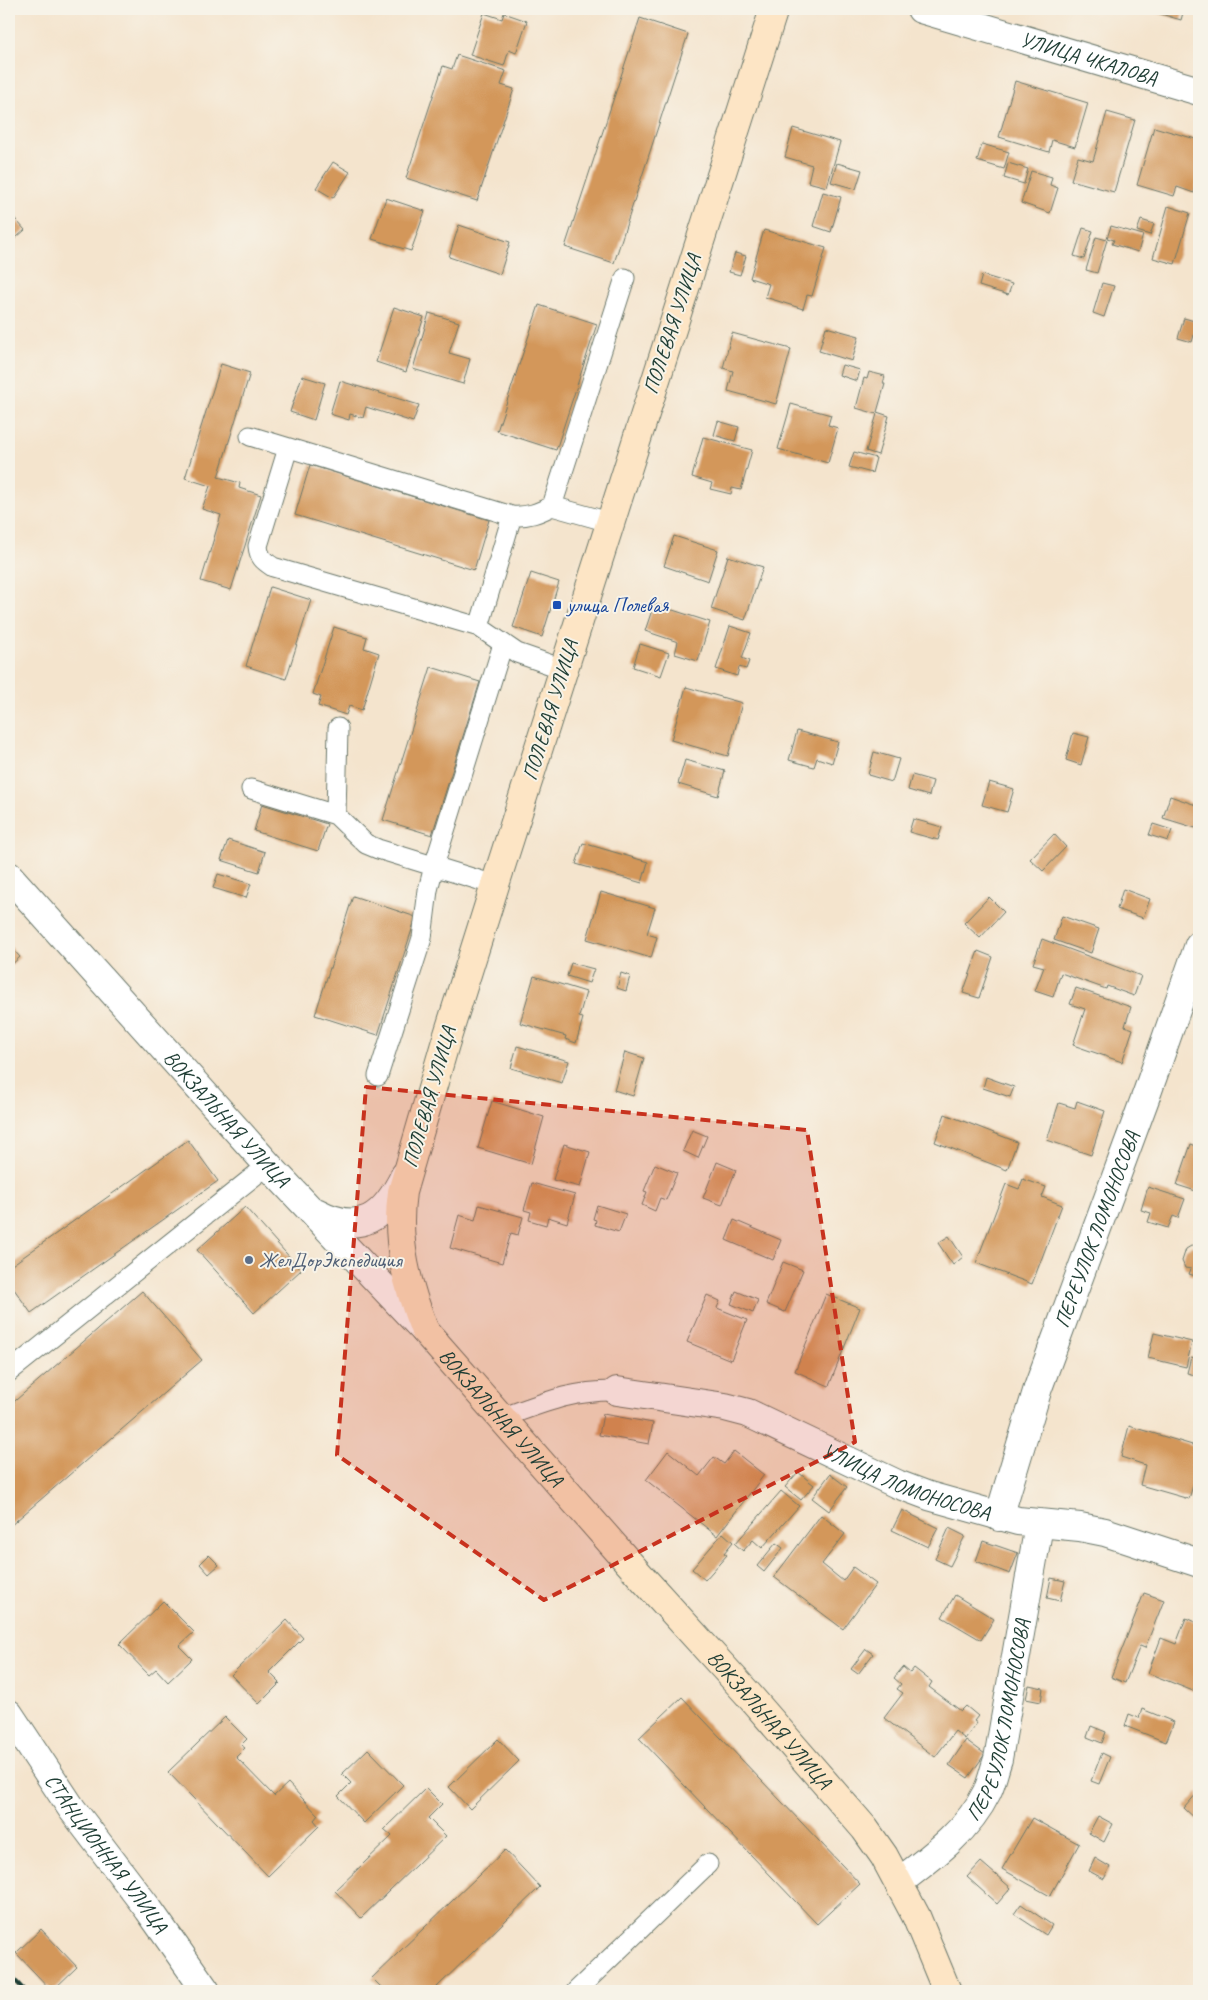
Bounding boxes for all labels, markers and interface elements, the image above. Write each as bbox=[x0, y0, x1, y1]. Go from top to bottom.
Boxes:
street label: УЛИЦА ЧКАЛОВА bbox=[1017, 26, 1161, 91]
street label: ПОЛЕВАЯ УЛИЦА bbox=[637, 249, 707, 397]
place label: улица Полевая bbox=[565, 592, 670, 618]
marker: улица Полевая bbox=[551, 599, 563, 611]
street label: ПОЛЕВАЯ УЛИЦА bbox=[516, 635, 584, 783]
street label: ПОЛЕВАЯ УЛИЦА bbox=[396, 1022, 462, 1170]
street label: ВОКЗАЛЬНАЯ УЛИЦА bbox=[158, 1045, 296, 1194]
street label: ПЕРЕУЛОК ЛОМОНОСОВА bbox=[1048, 1127, 1145, 1331]
place label: ЖелДорЭкспедиция bbox=[259, 1247, 403, 1273]
marker: ЖелДорЭкспедиция bbox=[243, 1254, 255, 1266]
street label: ВОКЗАЛЬНАЯ УЛИЦА bbox=[433, 1343, 570, 1493]
street label: УЛИЦА ЛОМОНОСОВА bbox=[818, 1437, 994, 1526]
street label: ПЕРЕУЛОК ЛОМОНОСОВА bbox=[960, 1617, 1035, 1826]
street label: ВОКЗАЛЬНАЯ УЛИЦА bbox=[702, 1645, 838, 1795]
street label: СТАНЦИОННАЯ УЛИЦА bbox=[39, 1769, 174, 1938]

